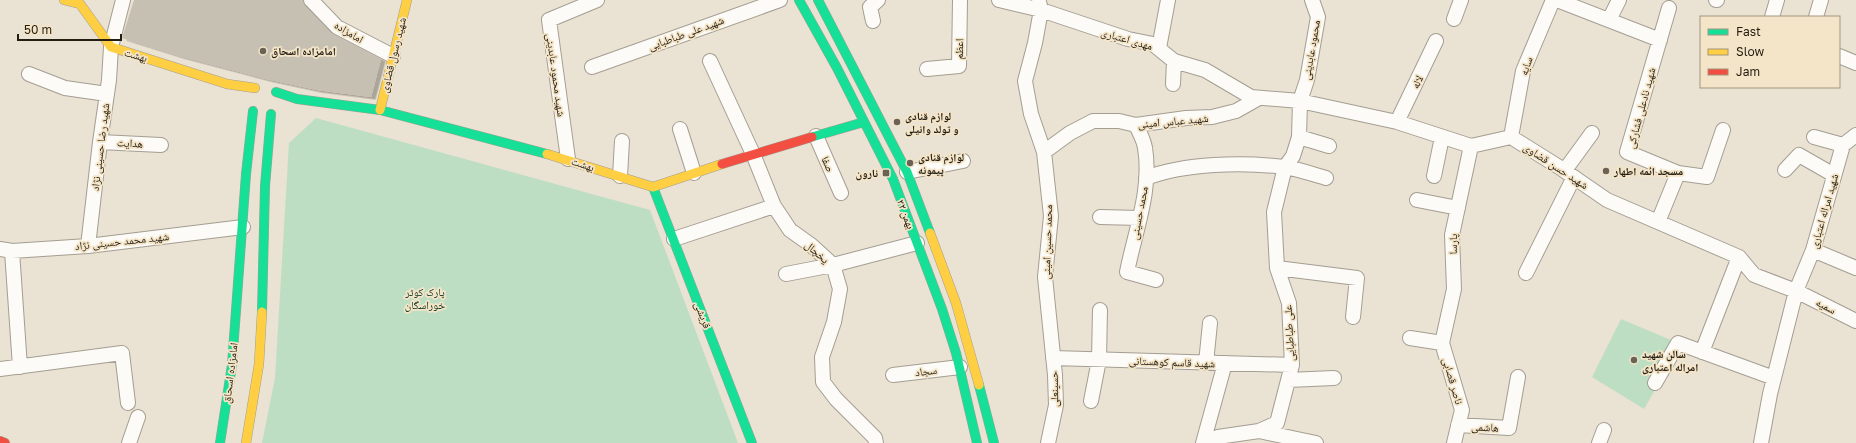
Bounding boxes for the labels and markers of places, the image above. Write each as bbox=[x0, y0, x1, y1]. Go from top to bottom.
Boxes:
place label: امامزاده اسحاق bbox=[271, 44, 336, 59]
marker: امامزاده اسحاق bbox=[258, 46, 268, 56]
place label: لوازم قنادی و تولد وانیلی bbox=[905, 109, 959, 137]
marker: لوازم قنادی و تولد وانیلی bbox=[892, 117, 902, 127]
place label: لوازم قنادی پیمونه bbox=[918, 150, 964, 177]
marker: لوازم قنادی پیمونه bbox=[905, 158, 915, 168]
place label: مسجد ائمه اطهار bbox=[1613, 164, 1683, 178]
place label: نارون bbox=[856, 166, 878, 181]
marker: مسجد ائمه اطهار bbox=[1601, 166, 1611, 176]
marker: نارون bbox=[881, 168, 891, 178]
place label: سالن شهید امراله اعتباری bbox=[1642, 347, 1698, 375]
marker: سالن شهید امراله اعتباری bbox=[1629, 355, 1639, 365]

